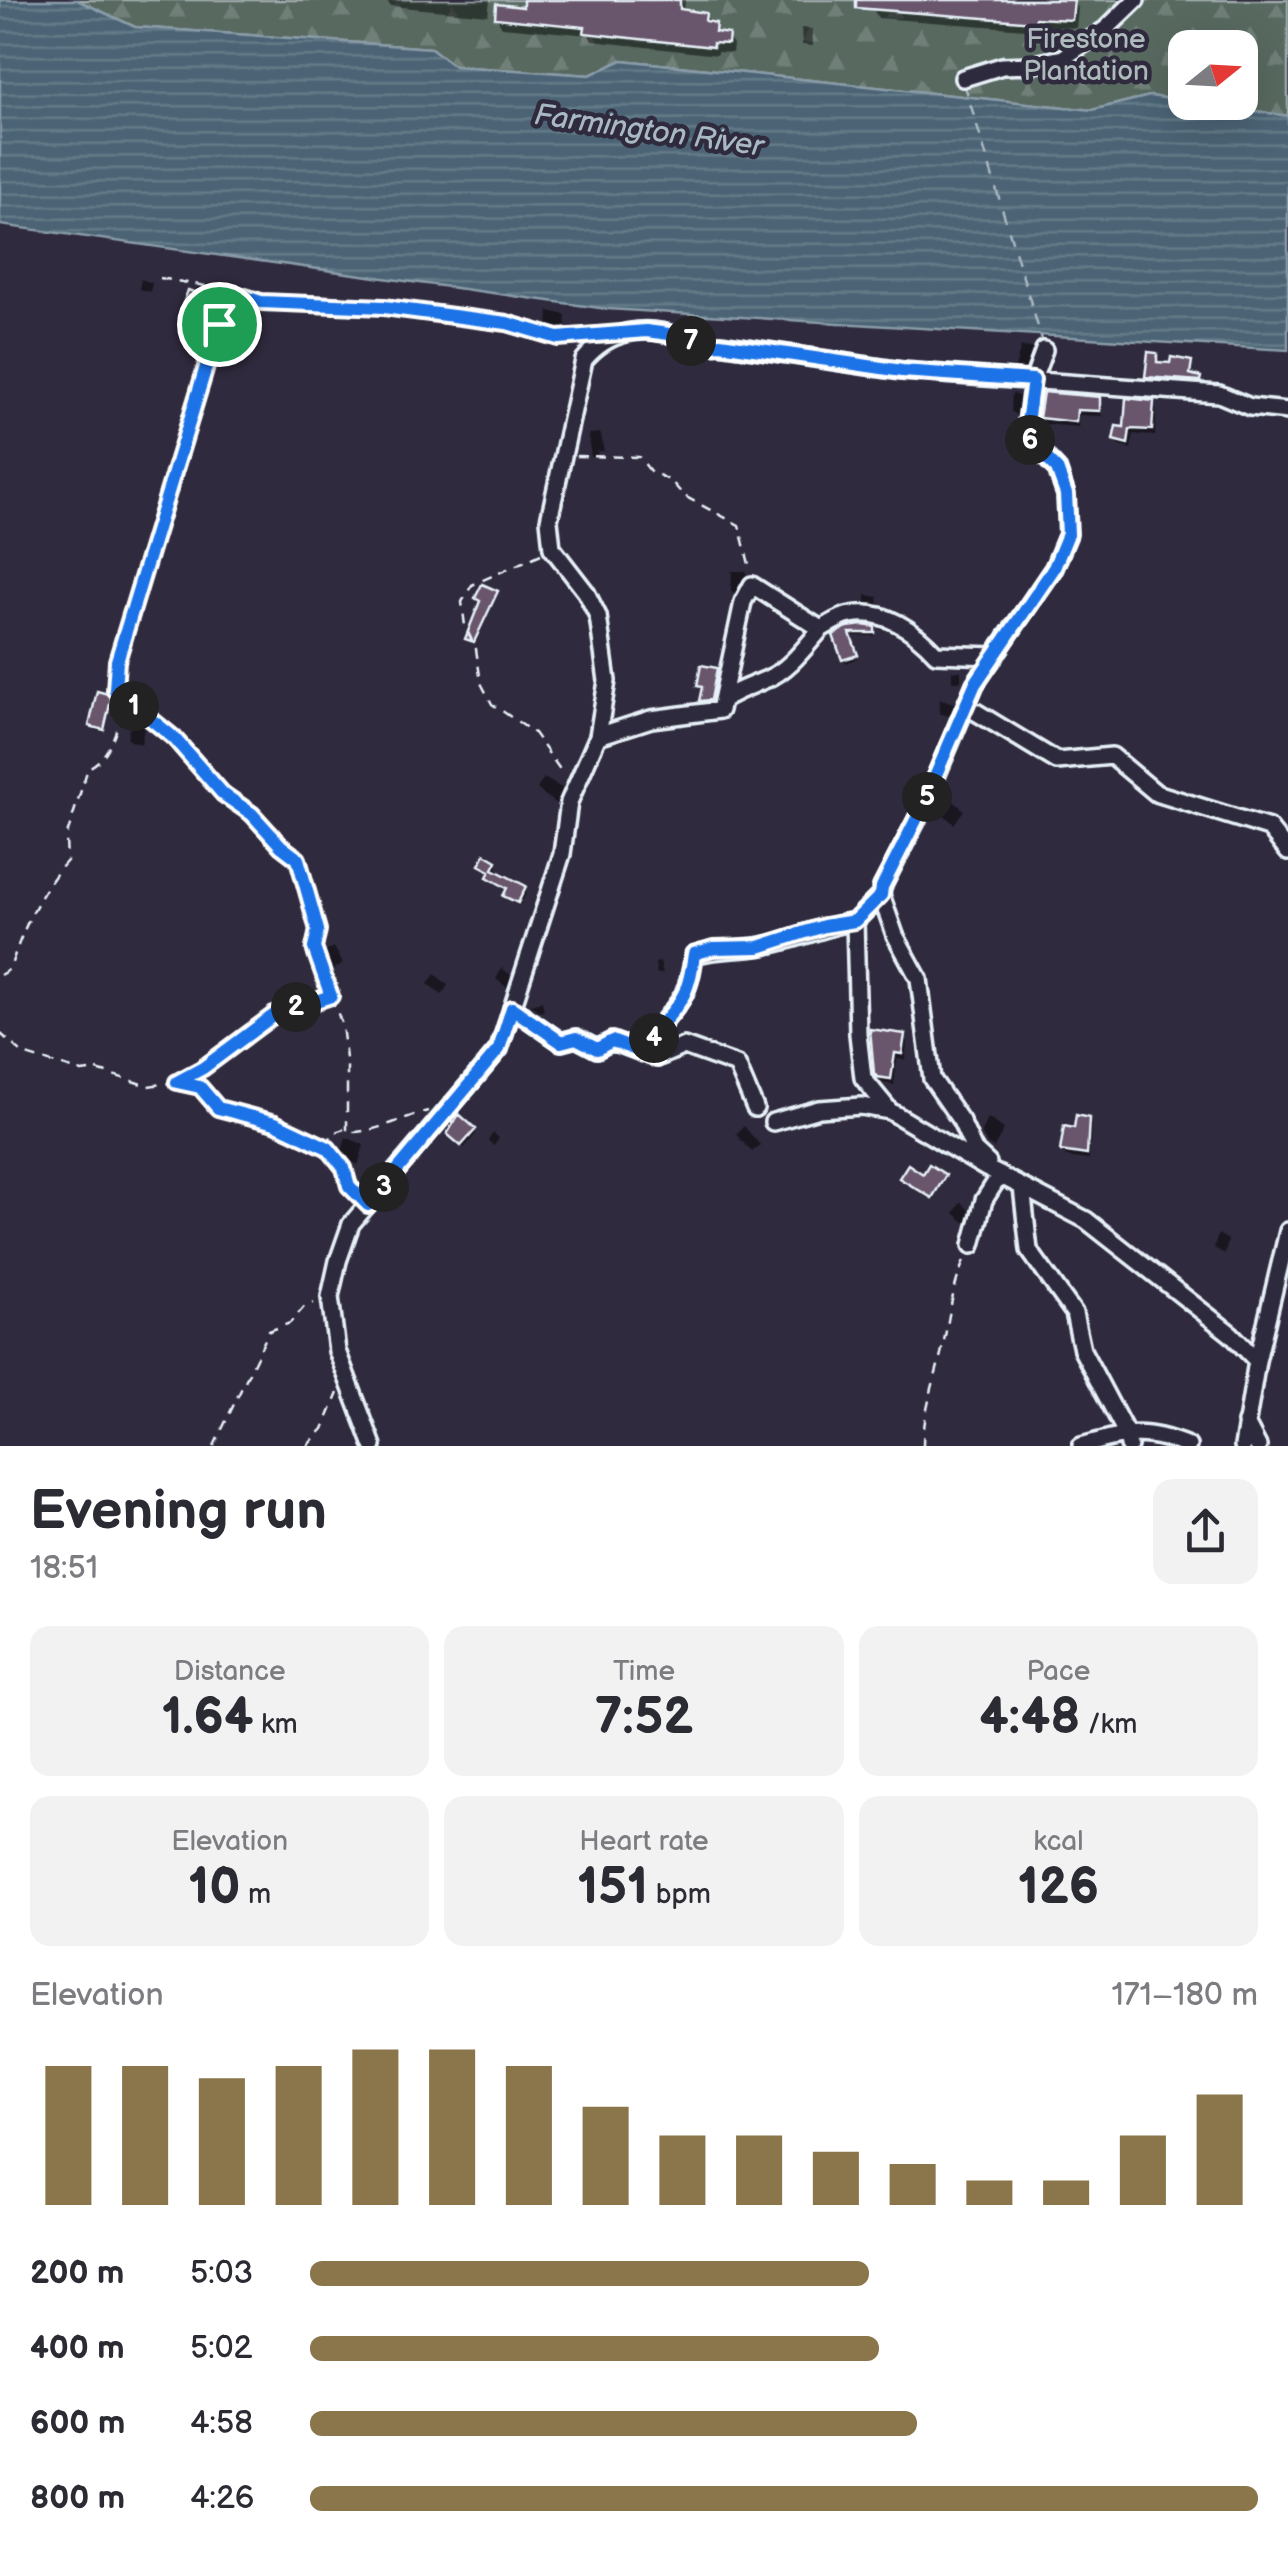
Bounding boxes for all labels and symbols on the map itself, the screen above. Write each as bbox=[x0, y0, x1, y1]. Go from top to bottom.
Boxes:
park label: Firestone Plantation bbox=[1023, 23, 1149, 88]
north arrow bbox=[1168, 30, 1258, 120]
water label: Farmington River bbox=[532, 97, 768, 165]
pin bbox=[177, 282, 262, 367]
pin: 7 bbox=[666, 316, 716, 366]
pin: 6 bbox=[1005, 415, 1055, 465]
pin: 1 bbox=[109, 681, 159, 731]
pin: 5 bbox=[902, 772, 952, 822]
pin: 2 bbox=[271, 982, 321, 1032]
pin: 4 bbox=[629, 1013, 679, 1063]
pin: 3 bbox=[359, 1162, 409, 1212]

